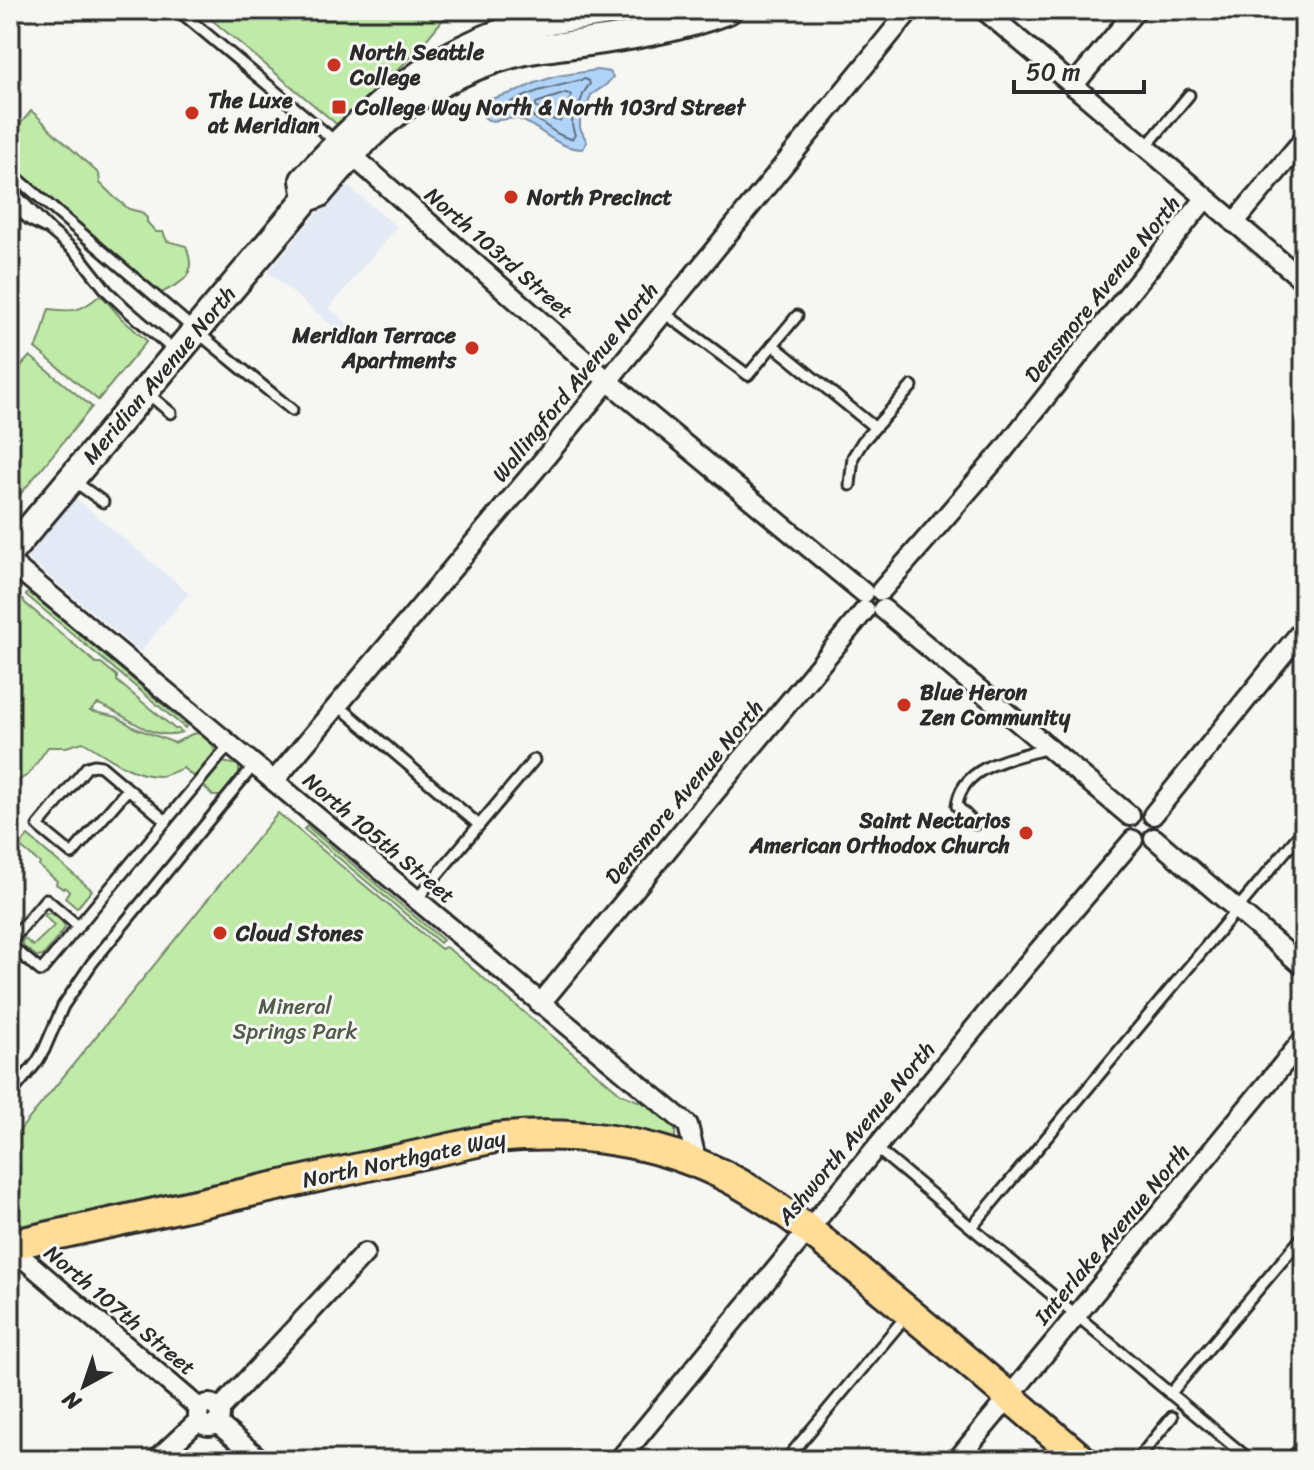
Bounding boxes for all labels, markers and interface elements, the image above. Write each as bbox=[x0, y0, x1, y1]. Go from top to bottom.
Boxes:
place label: North Seattle College bbox=[349, 33, 485, 97]
scale bar bbox=[1014, 44, 1144, 94]
text: 50 m bbox=[1026, 51, 1081, 93]
marker: North Seattle College bbox=[325, 56, 343, 74]
place label: The Luxe at Meridian bbox=[207, 81, 319, 145]
place label: College Way North & North 103rd Street bbox=[354, 88, 746, 127]
marker: College Way North & North 103rd Street bbox=[330, 98, 348, 116]
marker: The Luxe at Meridian bbox=[183, 104, 201, 122]
street label: North 103rd Street bbox=[415, 177, 583, 330]
place label: North Precinct bbox=[526, 178, 673, 217]
street label: Densmore Avenue North bbox=[1014, 186, 1190, 392]
marker: North Precinct bbox=[502, 188, 520, 206]
street label: Wallingford Avenue North bbox=[481, 273, 669, 491]
street label: Meridian Avenue North bbox=[72, 277, 246, 473]
place label: Meridian Terrace Apartments bbox=[291, 316, 457, 380]
marker: Meridian Terrace Apartments bbox=[463, 339, 481, 357]
place label: Blue Heron Zen Community bbox=[919, 673, 1071, 737]
street label: Densmore Avenue North bbox=[594, 690, 774, 894]
marker: Blue Heron Zen Community bbox=[895, 696, 913, 714]
street label: North 105th Street bbox=[294, 762, 465, 914]
place label: Saint Nectarios American Orthodox Church bbox=[749, 801, 1011, 865]
marker: Saint Nectarios American Orthodox Church bbox=[1017, 824, 1035, 842]
place label: Cloud Stones bbox=[235, 914, 364, 953]
marker: Cloud Stones bbox=[211, 924, 229, 942]
park label: Mineral Springs Park bbox=[233, 987, 358, 1051]
street label: Ashworth Avenue North bbox=[766, 1032, 945, 1235]
street label: North Northgate Way bbox=[299, 1118, 510, 1200]
street label: Interlake Avenue North bbox=[1023, 1134, 1200, 1334]
street label: North 107th Street bbox=[35, 1234, 205, 1386]
north arrow bbox=[44, 1346, 124, 1426]
text: N bbox=[53, 1381, 91, 1421]

